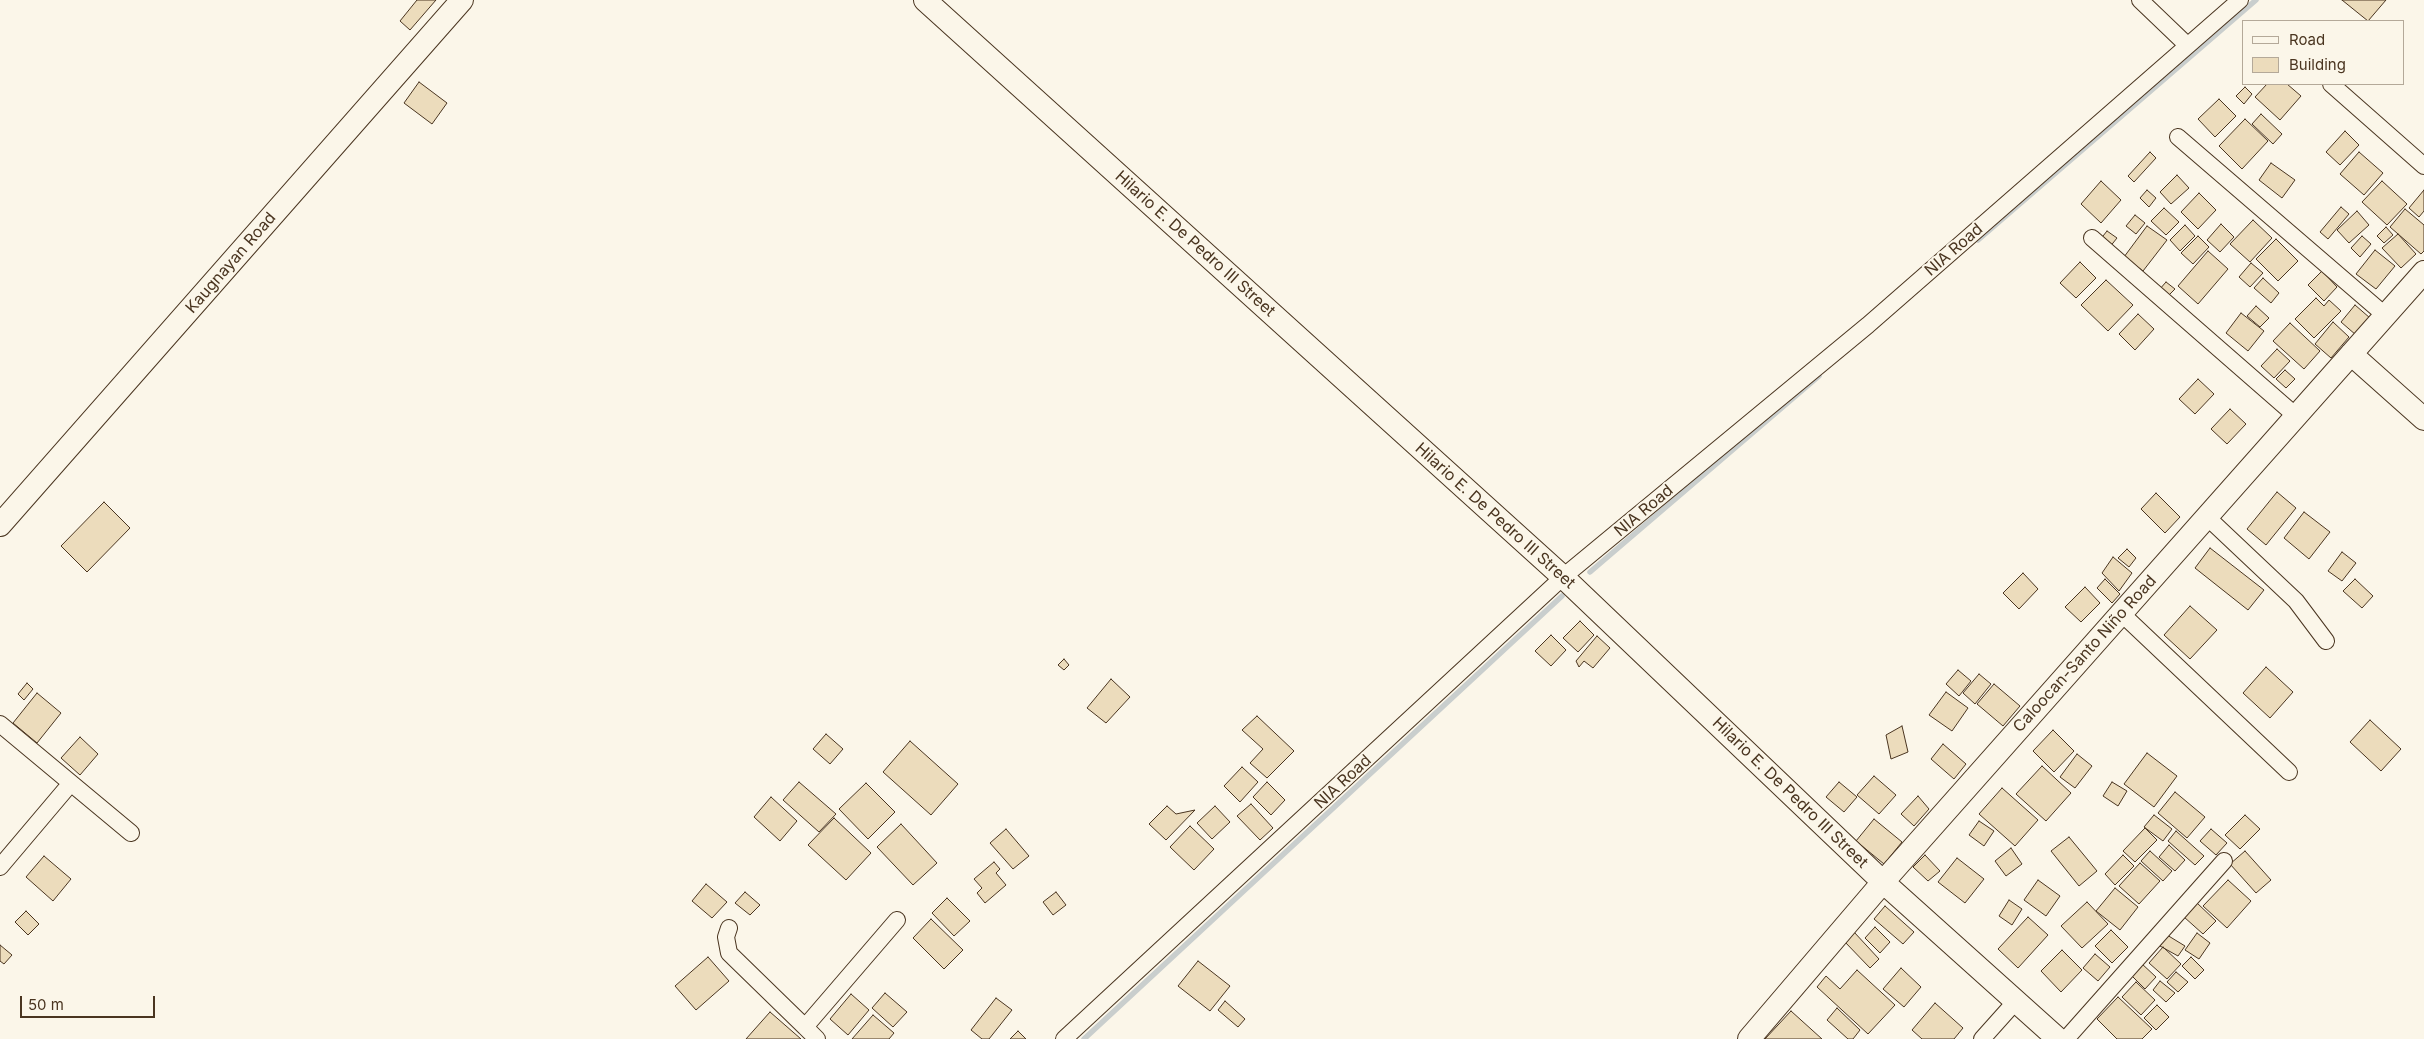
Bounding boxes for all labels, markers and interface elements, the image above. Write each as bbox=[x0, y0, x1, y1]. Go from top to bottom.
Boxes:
legend bbox=[2242, 20, 2404, 85]
text: Road bbox=[2289, 30, 2325, 49]
text: Building bbox=[2289, 55, 2346, 74]
street label: Hilario E. De Pedro III Street bbox=[1111, 167, 1279, 321]
street label: Kaugnayan Road bbox=[182, 209, 280, 317]
street label: NIA Road bbox=[1921, 220, 1987, 280]
street label: Hilario E. De Pedro III Street bbox=[1411, 439, 1579, 593]
street label: NIA Road bbox=[1611, 481, 1677, 541]
street label: Caloocan-Santo Niño Road bbox=[2009, 571, 2161, 737]
street label: Hilario E. De Pedro III Street bbox=[1708, 714, 1872, 872]
street label: NIA Road bbox=[1311, 751, 1375, 813]
scale bar bbox=[22, 986, 158, 1018]
text: 50 m bbox=[28, 995, 64, 1014]

